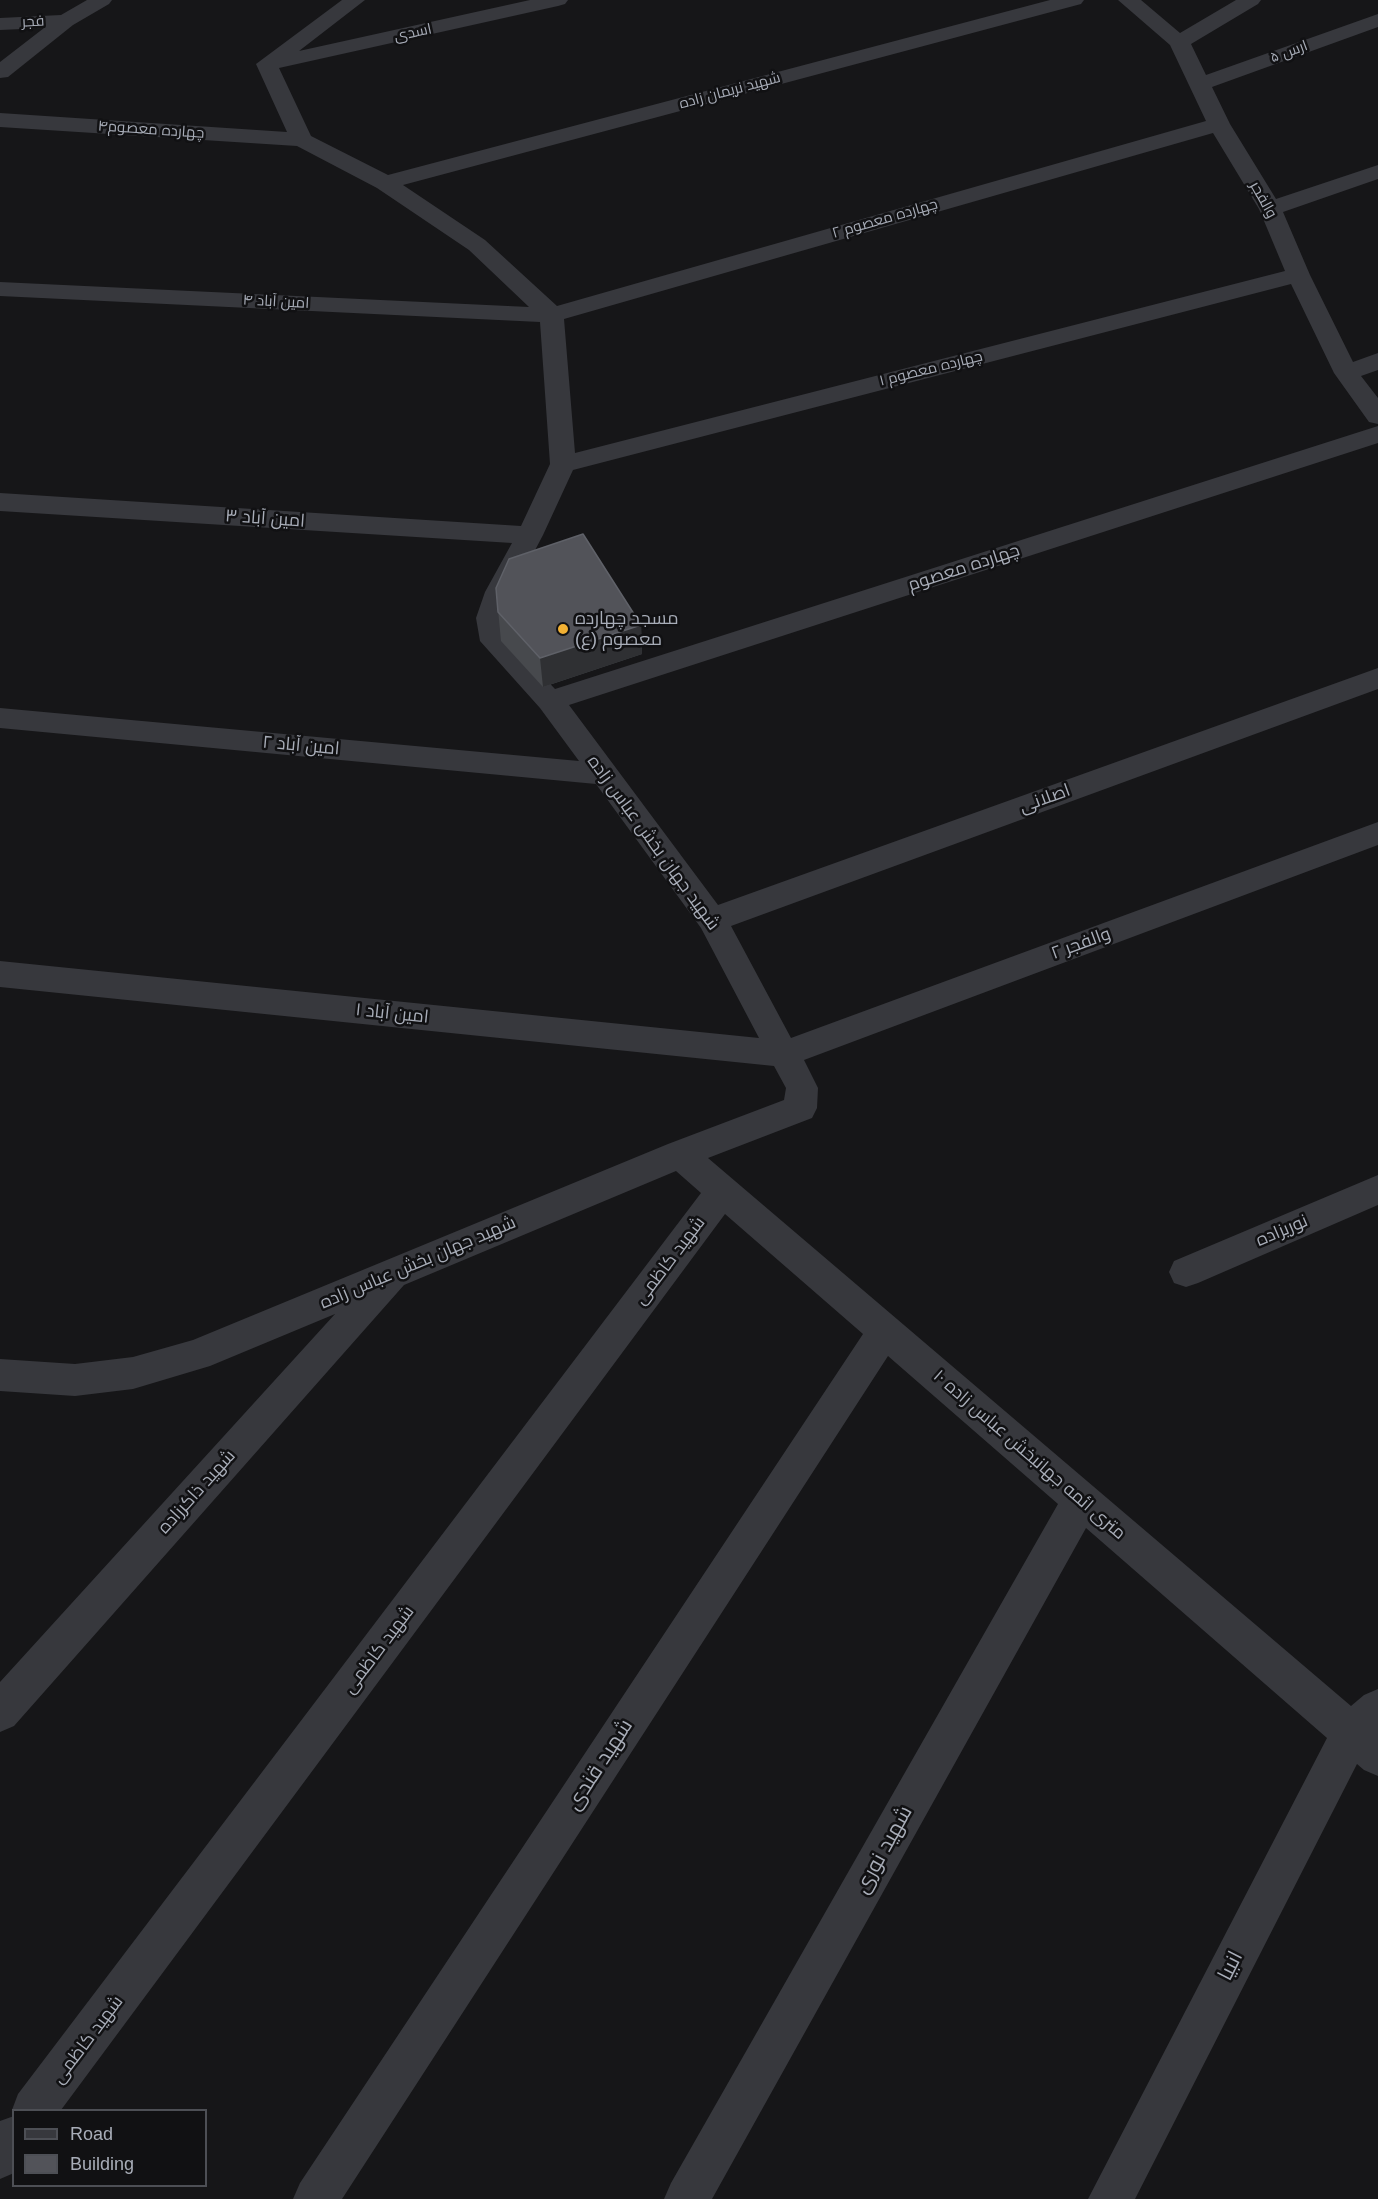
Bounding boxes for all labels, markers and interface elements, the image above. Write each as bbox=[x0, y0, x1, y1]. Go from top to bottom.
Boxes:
street label: فجر bbox=[21, 12, 45, 32]
street label: اسدی bbox=[393, 20, 433, 46]
street label: ارس ۵ bbox=[1268, 37, 1310, 67]
street label: شهید نریمان زاده bbox=[677, 69, 783, 113]
street label: چهارده معصوم۴ bbox=[97, 117, 205, 143]
street label: والفجر bbox=[1246, 178, 1280, 222]
street label: چهارده معصوم ۲ bbox=[830, 195, 940, 243]
street label: ۴ امین آباد bbox=[242, 291, 310, 313]
street label: چهارده معصوم ۱ bbox=[878, 347, 984, 391]
street label: ۳ امین آباد bbox=[224, 505, 306, 533]
street label: چهارده معصوم bbox=[905, 540, 1023, 596]
place label: مسجد چهارده معصوم (ع) bbox=[575, 608, 679, 650]
marker: مسجد چهارده معصوم (ع) bbox=[556, 622, 570, 636]
street label: ۲ امین آباد bbox=[262, 732, 340, 760]
street label: شهید جهان بخش عباس زاده bbox=[582, 751, 724, 935]
street label: اصلانی bbox=[1017, 780, 1073, 818]
street label: والفجر ۲ bbox=[1048, 923, 1114, 965]
street label: ۱ امین آباد bbox=[354, 999, 430, 1029]
street label: نوریزاده bbox=[1253, 1210, 1311, 1252]
street label: شهید جهان بخش عباس زاده bbox=[317, 1212, 519, 1314]
street label: شهید کاظمی bbox=[630, 1213, 710, 1309]
street label: ۱۰ متری ائمه جهانبخش عباس زاده bbox=[928, 1365, 1130, 1545]
street label: شهید ذاکرزاده bbox=[154, 1446, 240, 1538]
street label: شهید کاظمی bbox=[339, 1602, 419, 1698]
street label: شهید قندی bbox=[561, 1715, 639, 1815]
street label: شهید نوری bbox=[850, 1802, 918, 1898]
street label: انبیا bbox=[1213, 1947, 1249, 1985]
street label: شهید کاظمی bbox=[48, 1992, 128, 2088]
legend bbox=[12, 2109, 207, 2187]
text: Road bbox=[70, 2124, 113, 2144]
text: Building bbox=[70, 2154, 134, 2174]

